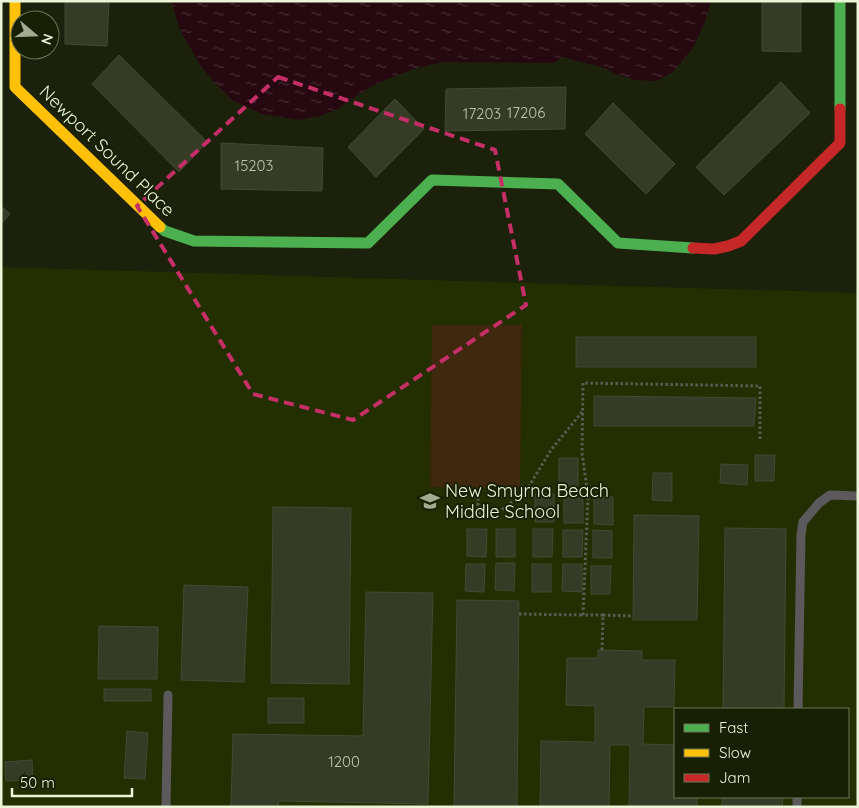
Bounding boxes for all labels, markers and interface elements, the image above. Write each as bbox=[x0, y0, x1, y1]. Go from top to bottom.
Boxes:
north arrow bbox=[10, 10, 60, 60]
text: N bbox=[37, 31, 57, 47]
street label: Newport Sound Place bbox=[35, 80, 180, 221]
house number: 17206 bbox=[507, 103, 545, 122]
house number: 17203 bbox=[463, 104, 501, 123]
house number: 15203 bbox=[235, 156, 274, 175]
place label: New Smyrna Beach Middle School bbox=[445, 479, 609, 523]
school or university icon: New Smyrna Beach Middle School bbox=[419, 490, 441, 512]
legend bbox=[674, 708, 849, 798]
text: Fast bbox=[719, 718, 748, 737]
text: Slow bbox=[719, 743, 751, 762]
house number: 1200 bbox=[328, 752, 360, 771]
scale bar bbox=[12, 766, 132, 798]
text: Jam bbox=[719, 768, 750, 787]
text: 50 m bbox=[20, 773, 55, 792]

